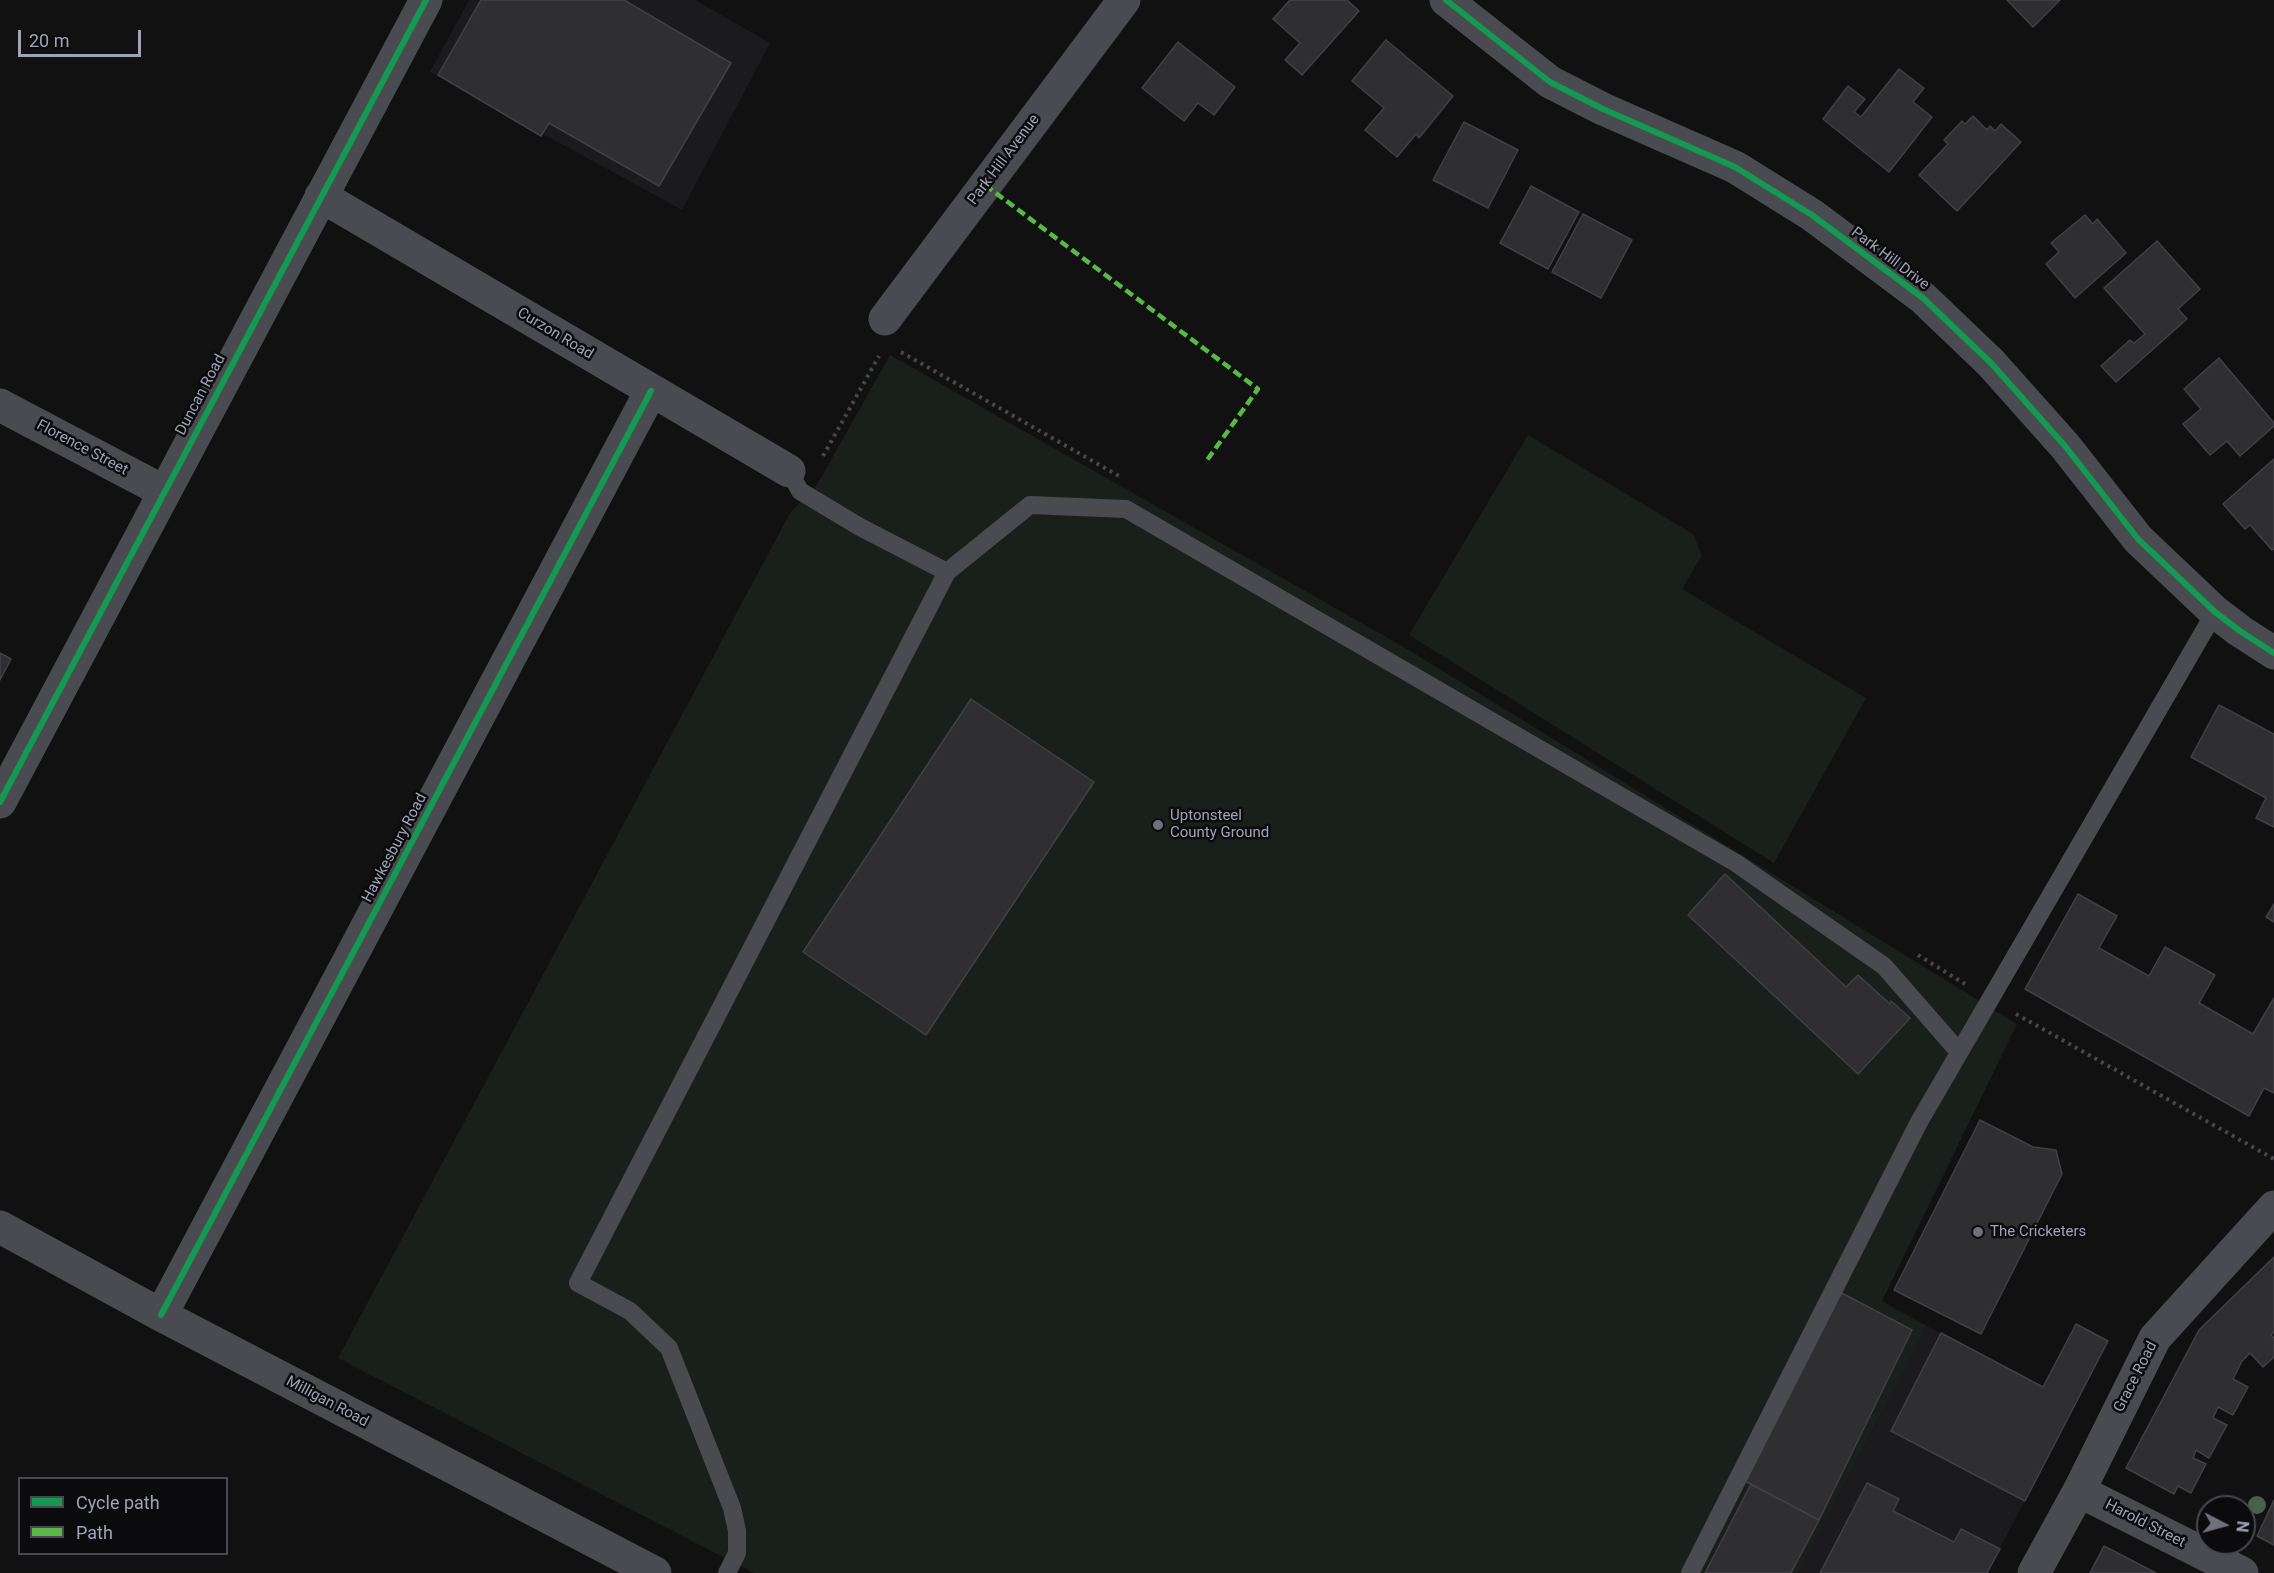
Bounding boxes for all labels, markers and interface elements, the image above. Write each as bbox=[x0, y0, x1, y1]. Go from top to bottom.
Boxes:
scale bar bbox=[21, 18, 144, 56]
text: 20 m bbox=[29, 30, 69, 51]
street label: Park Hill Avenue bbox=[964, 111, 1044, 209]
street label: Park Hill Drive bbox=[1847, 224, 1933, 294]
street label: Curzon Road bbox=[514, 304, 596, 364]
street label: Duncan Road bbox=[172, 352, 230, 438]
street label: Florence Street bbox=[33, 416, 131, 480]
street label: Hawkesbury Road bbox=[359, 791, 431, 905]
place label: Uptonsteel County Ground bbox=[1170, 807, 1269, 842]
marker: Uptonsteel County Ground bbox=[1151, 818, 1165, 832]
place label: The Cricketers bbox=[1990, 1223, 2086, 1241]
marker: The Cricketers bbox=[1971, 1225, 1985, 1239]
street label: Grace Road bbox=[2110, 1339, 2162, 1415]
street label: Milligan Road bbox=[283, 1373, 371, 1431]
legend bbox=[18, 1477, 228, 1555]
text: Cycle path bbox=[76, 1492, 160, 1513]
north arrow bbox=[2196, 1495, 2256, 1555]
street label: Harold Street bbox=[2102, 1496, 2188, 1552]
text: N bbox=[2232, 1520, 2252, 1533]
text: Path bbox=[76, 1522, 113, 1543]

